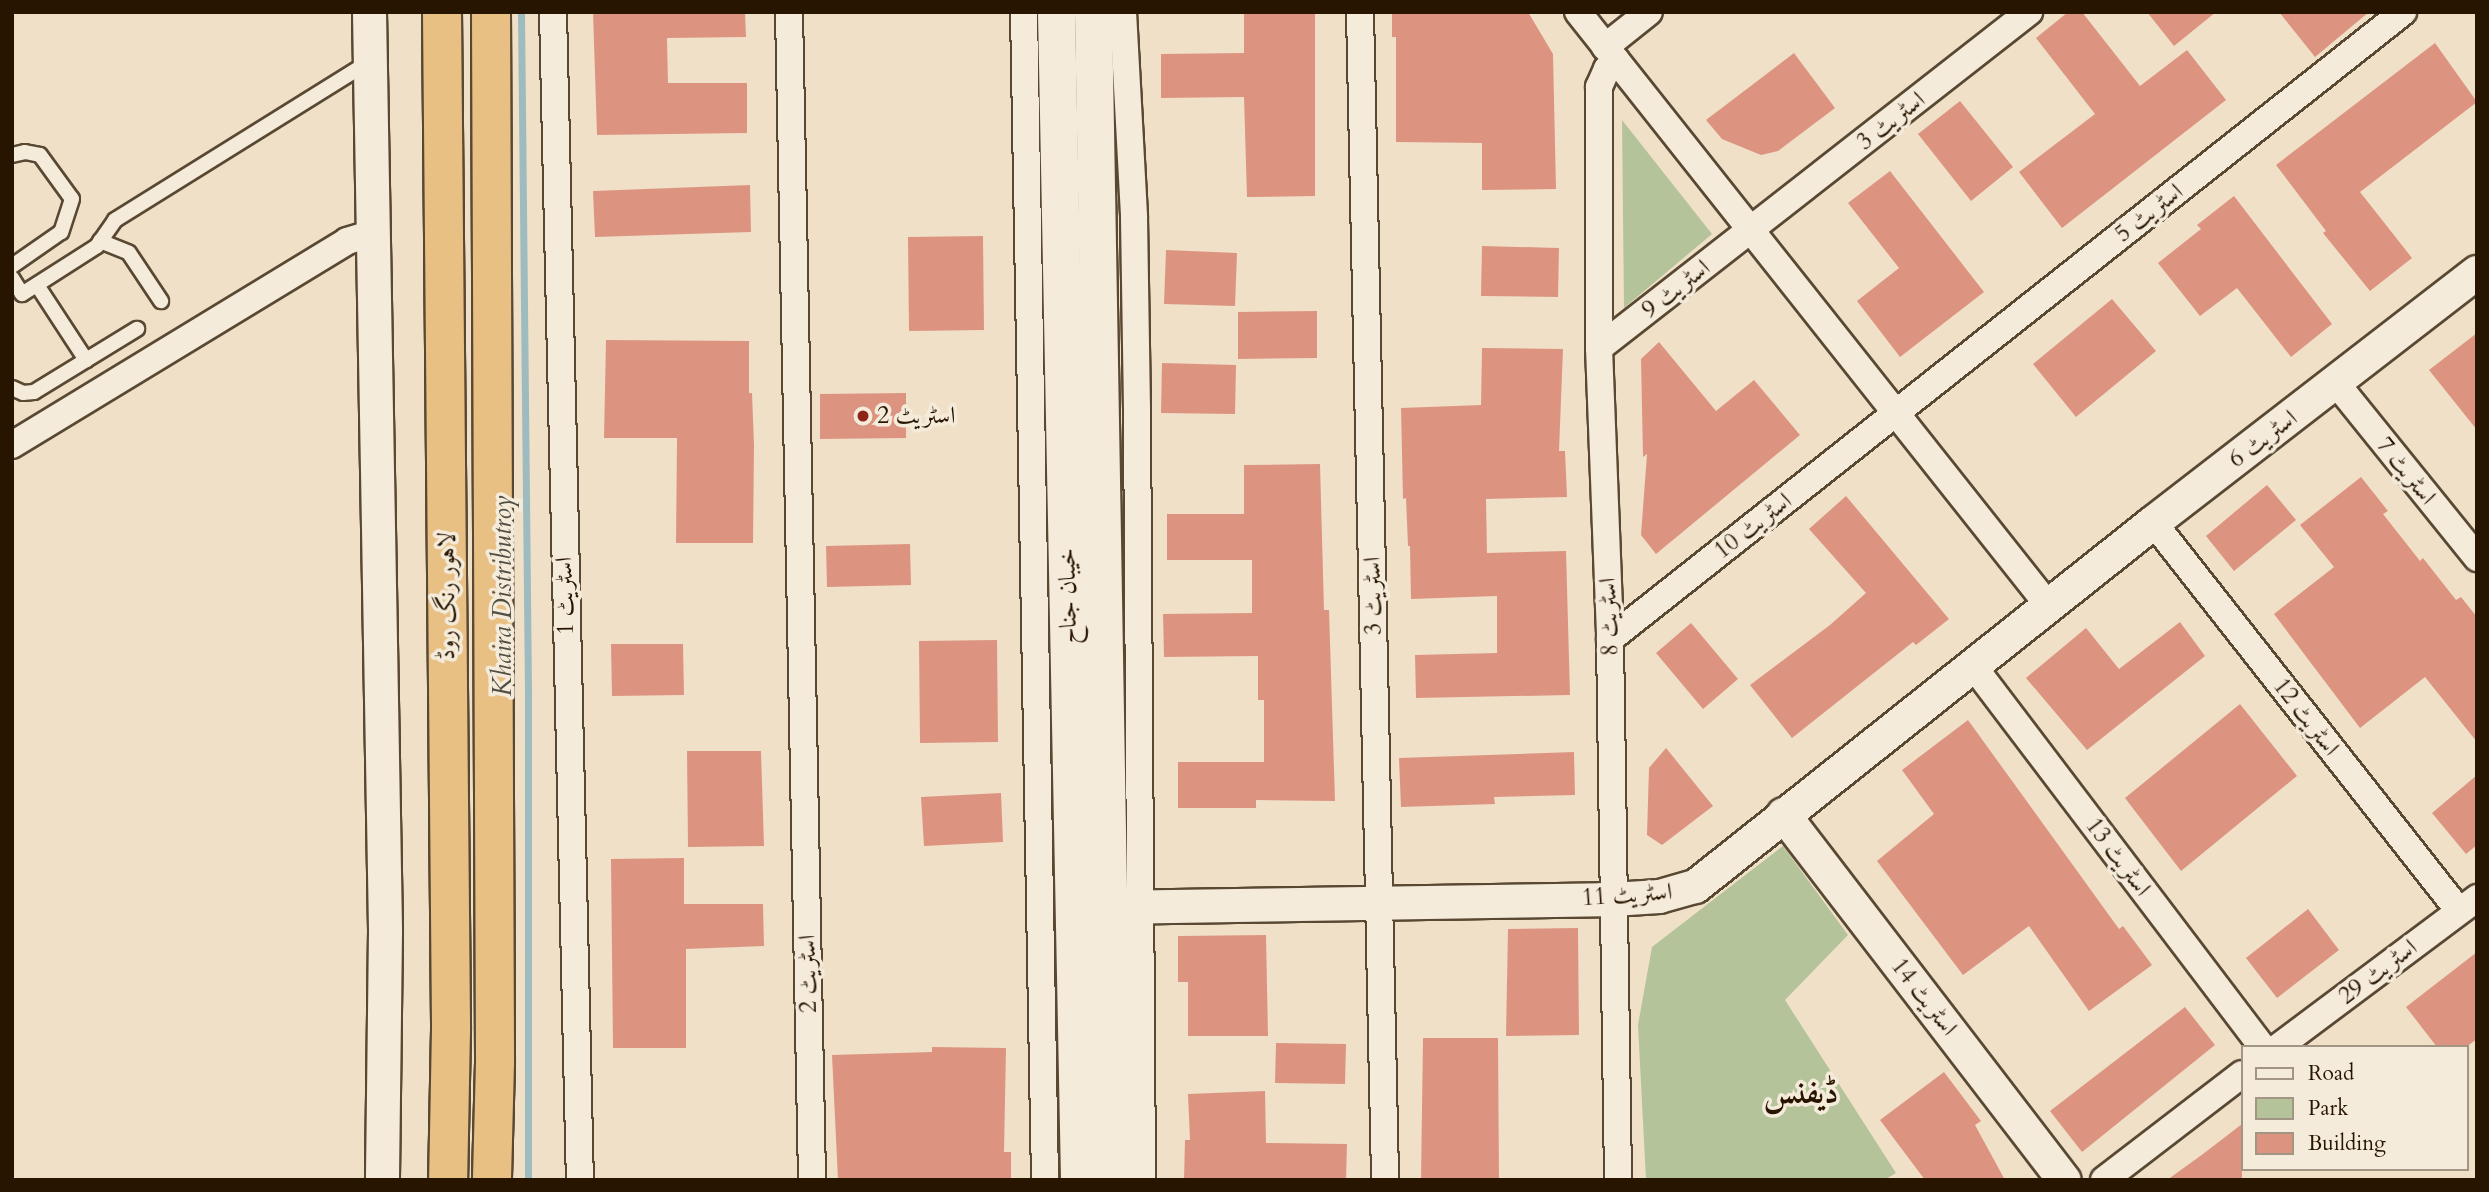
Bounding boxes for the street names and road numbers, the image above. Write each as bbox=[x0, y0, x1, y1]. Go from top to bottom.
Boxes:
street label: اسٹریٹ 3 bbox=[1851, 86, 1931, 156]
street label: اسٹریٹ 5 bbox=[2109, 178, 2189, 248]
street label: اسٹریٹ 9 bbox=[1636, 254, 1716, 324]
street label: اسٹریٹ 6 bbox=[2223, 404, 2303, 474]
street label: اسٹریٹ 7 bbox=[2370, 431, 2442, 511]
street label: اسٹریٹ 10 bbox=[1708, 487, 1798, 565]
street label: لاہور رنگ روڈ bbox=[433, 532, 461, 660]
street label: خیبان جناح bbox=[1053, 548, 1083, 644]
street label: اسٹریٹ 1 bbox=[550, 557, 580, 635]
street label: اسٹریٹ 3 bbox=[1358, 557, 1388, 635]
street label: اسٹریٹ 8 bbox=[1593, 577, 1625, 657]
street label: اسٹریٹ 12 bbox=[2267, 672, 2345, 762]
street label: اسٹریٹ 13 bbox=[2079, 812, 2157, 902]
street label: اسٹریٹ 11 bbox=[1581, 877, 1673, 913]
street label: اسٹریٹ 29 bbox=[2333, 933, 2423, 1011]
street label: اسٹریٹ 2 bbox=[793, 935, 823, 1013]
street label: اسٹریٹ 14 bbox=[1885, 952, 1963, 1042]

